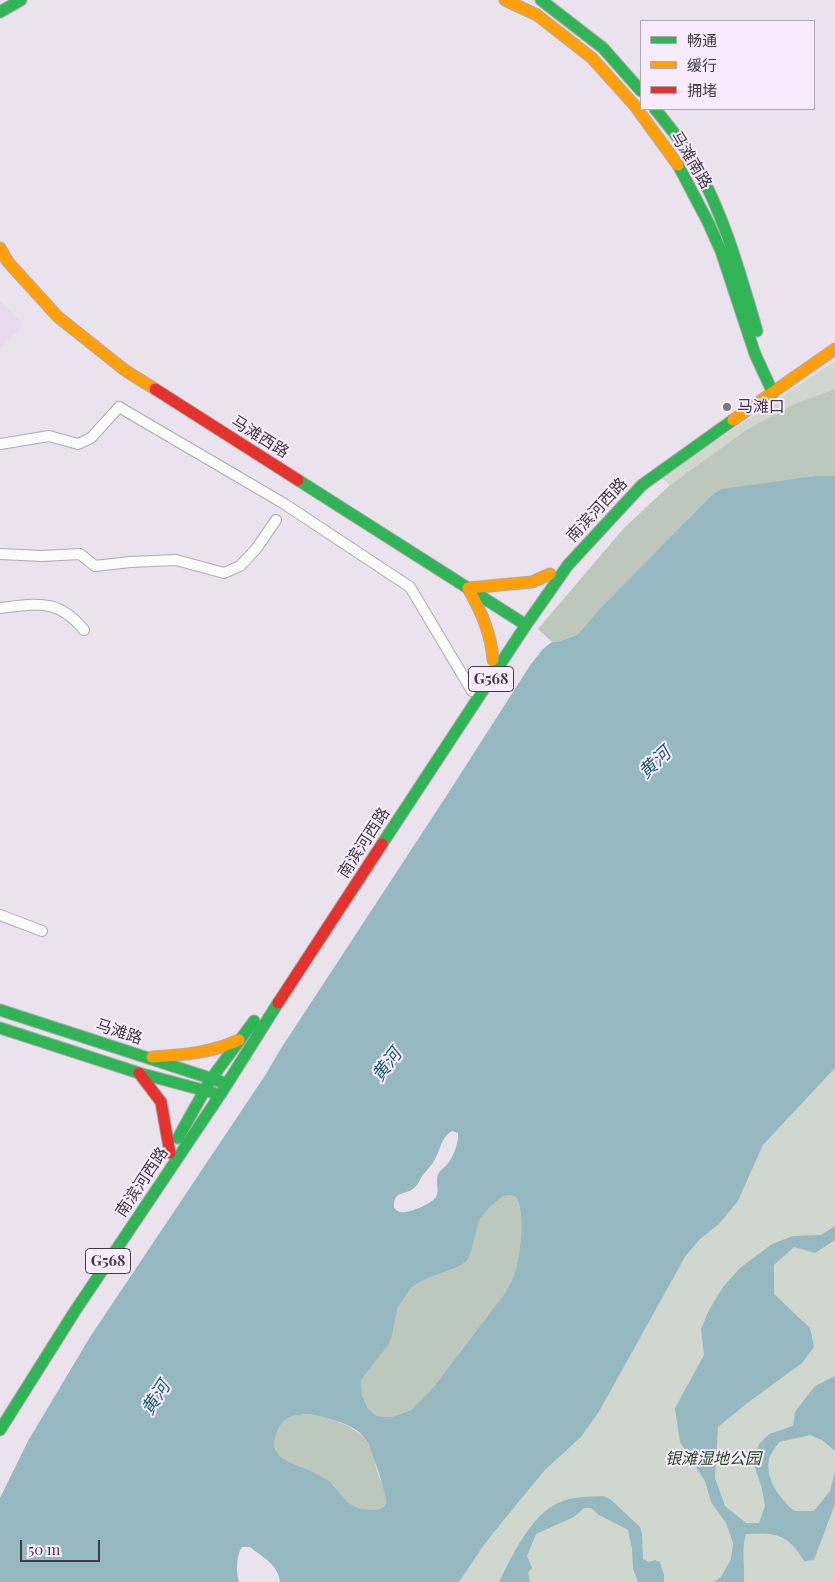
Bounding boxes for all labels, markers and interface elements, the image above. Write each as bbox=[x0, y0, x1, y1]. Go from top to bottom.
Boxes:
legend bbox=[640, 20, 815, 110]
text: 畅通 bbox=[687, 30, 717, 50]
text: 缓行 bbox=[687, 55, 717, 75]
text: 拥堵 bbox=[687, 80, 717, 100]
street label: 马滩南路 bbox=[666, 128, 716, 192]
place label: 马滩口 bbox=[737, 397, 785, 417]
marker: 马滩口 bbox=[721, 401, 733, 413]
street label: 马滩西路 bbox=[228, 412, 292, 462]
street label: 南滨河西路 bbox=[563, 474, 631, 546]
road number: G568 bbox=[468, 666, 514, 692]
water label: 黄河 bbox=[634, 743, 676, 783]
street label: 南滨河西路 bbox=[334, 804, 394, 882]
street label: 马滩路 bbox=[93, 1015, 145, 1049]
water label: 黄河 bbox=[368, 1044, 406, 1086]
street label: 南滨河西路 bbox=[112, 1143, 172, 1221]
road number: G568 bbox=[86, 1248, 130, 1274]
water label: 黄河 bbox=[137, 1377, 175, 1419]
park label: 银滩湿地公园 bbox=[665, 1449, 761, 1469]
scale bar bbox=[22, 1530, 102, 1562]
text: 50 m bbox=[28, 1539, 60, 1559]

